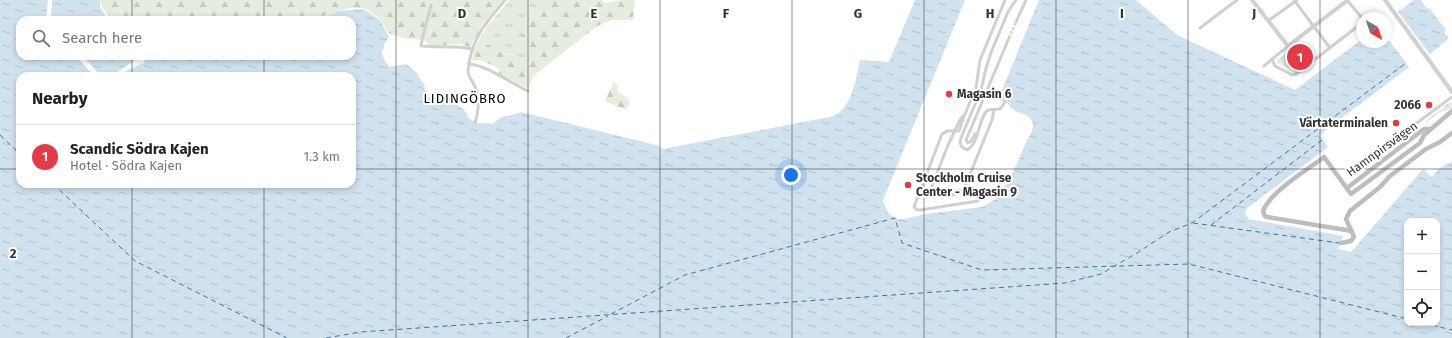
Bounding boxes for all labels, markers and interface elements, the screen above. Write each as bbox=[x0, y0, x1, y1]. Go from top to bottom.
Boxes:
text: D bbox=[458, 6, 467, 21]
text: E bbox=[591, 6, 598, 21]
text: F bbox=[723, 6, 730, 21]
text: G bbox=[854, 6, 862, 21]
text: H bbox=[986, 6, 994, 21]
text: I bbox=[1120, 6, 1124, 21]
text: J bbox=[1251, 6, 1256, 21]
north arrow bbox=[1356, 12, 1392, 48]
search box bbox=[16, 16, 356, 60]
icon: search bbox=[30, 27, 52, 49]
text: Search here bbox=[62, 29, 142, 47]
pin: 1 bbox=[1287, 42, 1313, 72]
place label: Magasin 6 bbox=[957, 87, 1012, 101]
text: Nearby bbox=[32, 88, 87, 109]
marker: Magasin 6 bbox=[944, 89, 954, 99]
district label: LIDINGÖBRO bbox=[423, 90, 507, 106]
place label: 2066 bbox=[1394, 98, 1421, 112]
marker: 2066 bbox=[1424, 100, 1434, 110]
place label: Värtaterminalen bbox=[1298, 116, 1388, 130]
marker: Värtaterminalen bbox=[1391, 118, 1401, 128]
street label: Hamnpirsvägen bbox=[1344, 119, 1420, 179]
text: Scandic Södra Kajen bbox=[70, 140, 209, 158]
text: 1 bbox=[42, 149, 48, 164]
text: 1.3 km bbox=[303, 149, 340, 164]
text: Hotel · Södra Kajen bbox=[70, 158, 182, 173]
your location bbox=[781, 165, 801, 185]
place label: Stockholm Cruise Center - Magasin 9 bbox=[916, 171, 1017, 199]
marker: Stockholm Cruise Center - Magasin 9 bbox=[903, 180, 913, 190]
map controls bbox=[1404, 218, 1440, 326]
button: + bbox=[1404, 218, 1440, 254]
text: 2 bbox=[10, 246, 17, 261]
button: − bbox=[1404, 254, 1440, 290]
button: locate bbox=[1404, 290, 1440, 326]

